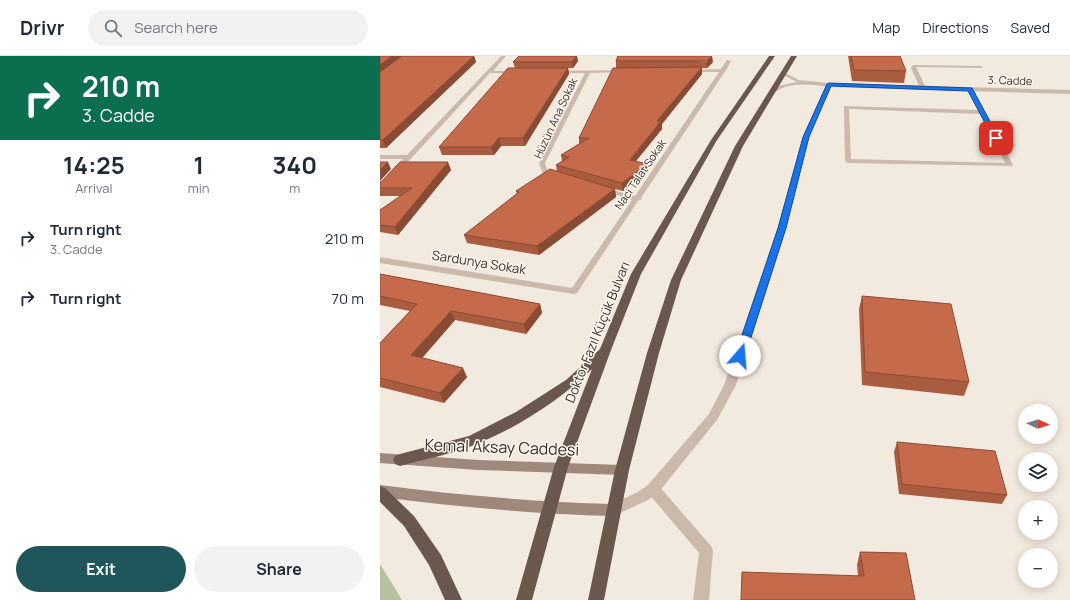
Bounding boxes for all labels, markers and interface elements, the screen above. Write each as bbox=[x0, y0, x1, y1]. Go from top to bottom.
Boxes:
search box bbox=[88, 10, 368, 46]
text: Drivr bbox=[20, 15, 64, 41]
icon: search bbox=[102, 17, 124, 39]
text: Search here bbox=[134, 17, 218, 38]
text: Map bbox=[872, 18, 900, 37]
text: Directions bbox=[922, 18, 989, 37]
text: Saved bbox=[1011, 18, 1050, 37]
text: 210 m bbox=[82, 67, 160, 105]
icon: right bbox=[16, 72, 68, 124]
street label: 3. Cadde bbox=[987, 72, 1033, 88]
street label: Hüzün Ana Sokak bbox=[530, 75, 580, 161]
text: 3. Cadde bbox=[82, 103, 155, 127]
pin bbox=[979, 121, 1013, 155]
icon: arrive bbox=[985, 127, 1007, 149]
street label: Naci Talat Sokak bbox=[611, 135, 669, 212]
text: 14:25 bbox=[63, 148, 125, 181]
text: 1 bbox=[193, 148, 204, 181]
text: 340 bbox=[273, 148, 317, 181]
text: Arrival bbox=[75, 179, 112, 197]
text: min bbox=[188, 179, 210, 197]
text: m bbox=[289, 179, 300, 197]
text: Turn right bbox=[50, 219, 121, 240]
icon: right bbox=[16, 227, 38, 249]
text: 210 m bbox=[325, 228, 364, 249]
text: 3. Cadde bbox=[50, 240, 103, 258]
street label: Sardunya Sokak bbox=[431, 246, 528, 278]
street label: Doktor Fazıl Küçük Bulvarı bbox=[560, 259, 634, 405]
icon: right bbox=[16, 287, 38, 309]
text: Turn right bbox=[50, 288, 121, 309]
text: 70 m bbox=[332, 288, 364, 309]
position arrow bbox=[719, 335, 761, 377]
north arrow bbox=[1018, 404, 1058, 444]
map controls bbox=[1018, 404, 1058, 588]
street label: Kemal Aksay Caddesi bbox=[424, 433, 580, 461]
button: layers bbox=[1018, 452, 1058, 492]
button: + bbox=[1018, 500, 1058, 540]
button: Exit bbox=[16, 546, 186, 592]
button: Share bbox=[194, 546, 364, 592]
button: − bbox=[1018, 548, 1058, 588]

